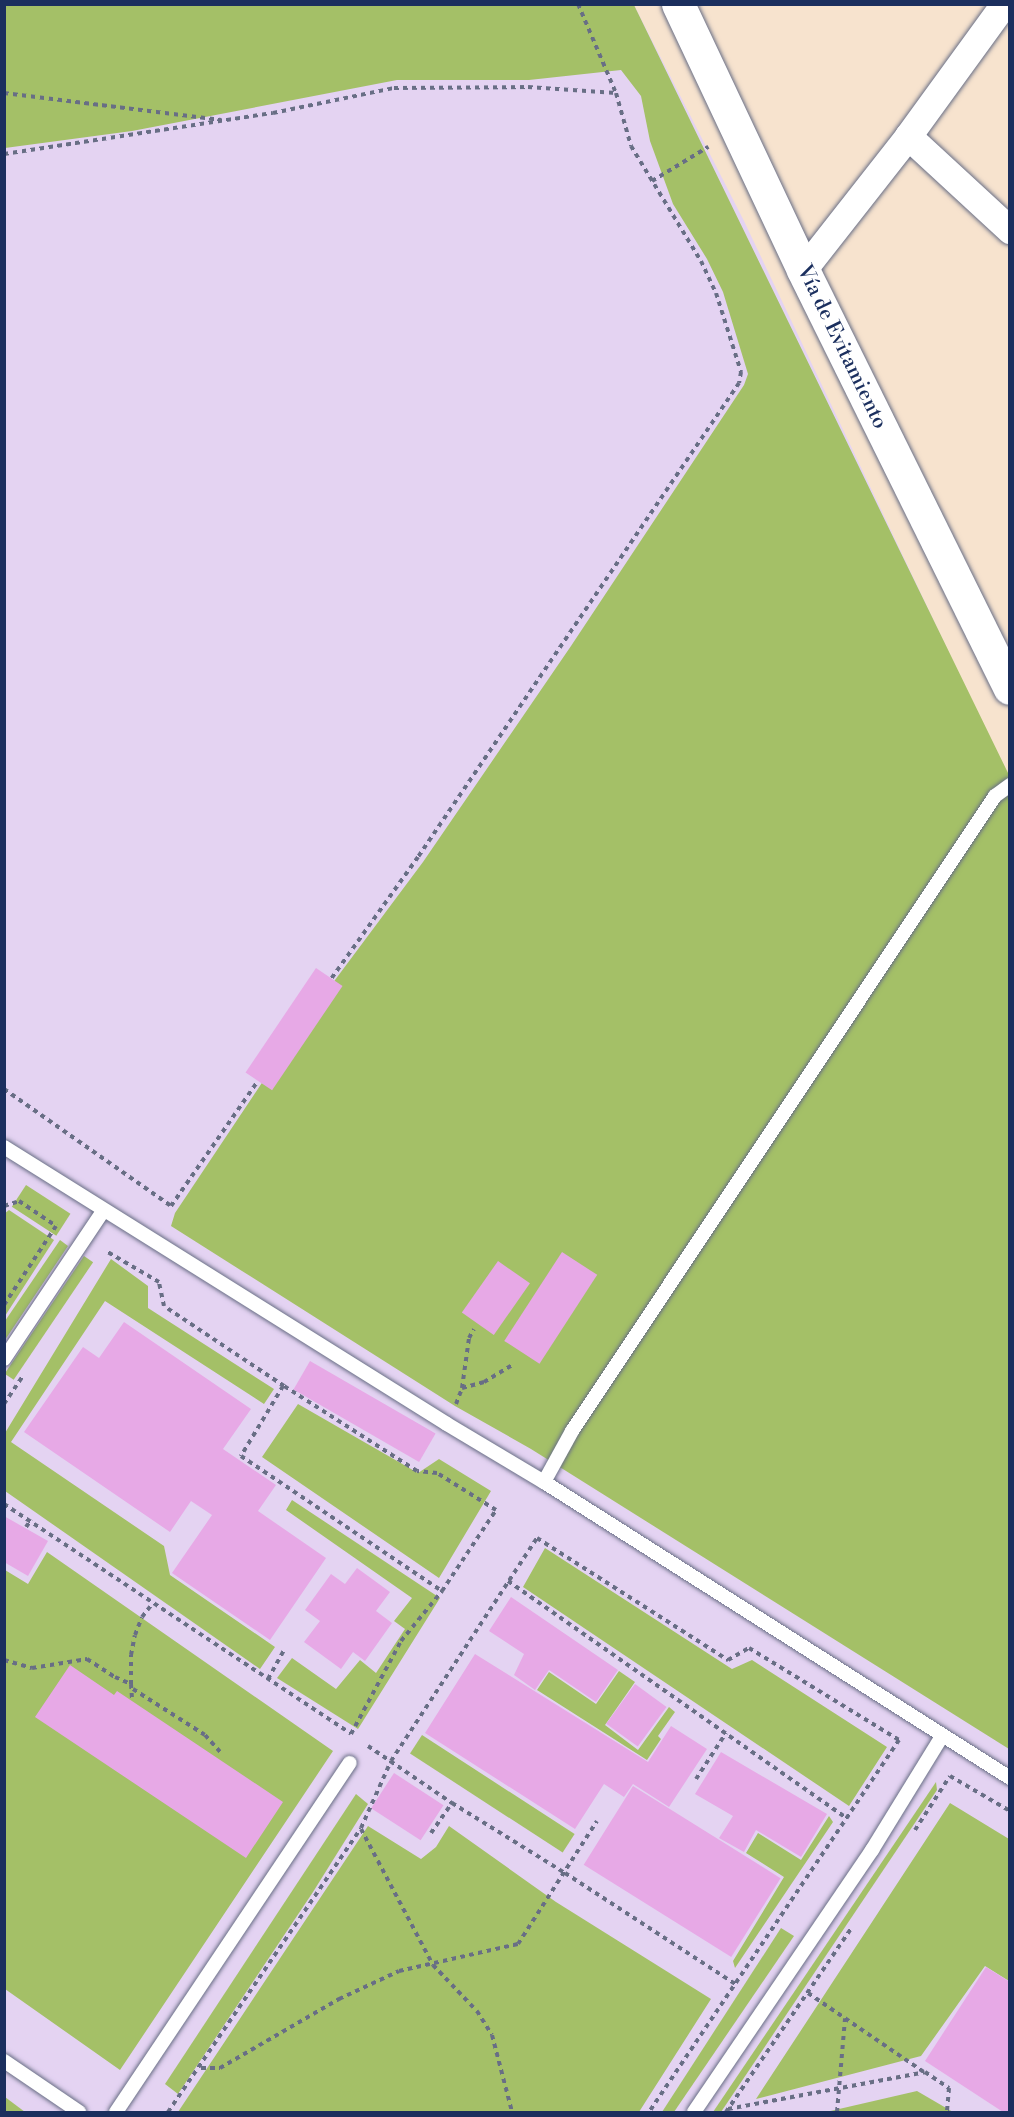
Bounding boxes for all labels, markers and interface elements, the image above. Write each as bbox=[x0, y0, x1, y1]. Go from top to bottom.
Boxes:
street label: Vía de Evitamiento bbox=[791, 261, 893, 433]

